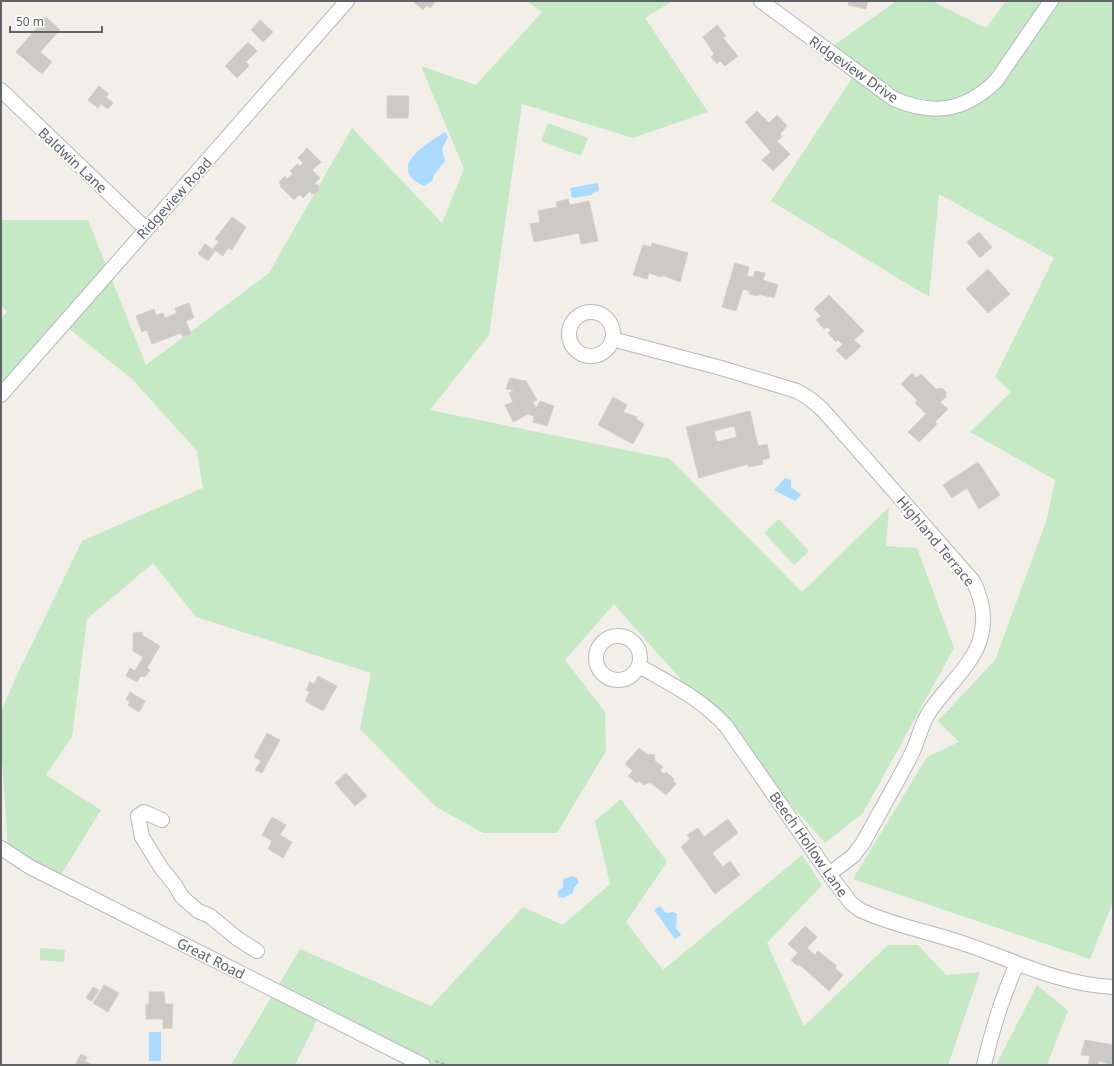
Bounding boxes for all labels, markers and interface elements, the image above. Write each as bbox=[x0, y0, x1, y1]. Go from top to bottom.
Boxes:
scale bar bbox=[10, 8, 102, 34]
text: 50 m bbox=[16, 13, 44, 30]
street label: Ridgeview Drive bbox=[806, 31, 902, 107]
street label: Baldwin Lane bbox=[34, 123, 112, 197]
street label: Ridgeview Road bbox=[132, 153, 216, 243]
street label: Highland Terrace bbox=[893, 492, 979, 590]
street label: Beech Hollow Lane bbox=[765, 788, 853, 901]
street label: Great Road bbox=[174, 933, 248, 983]

